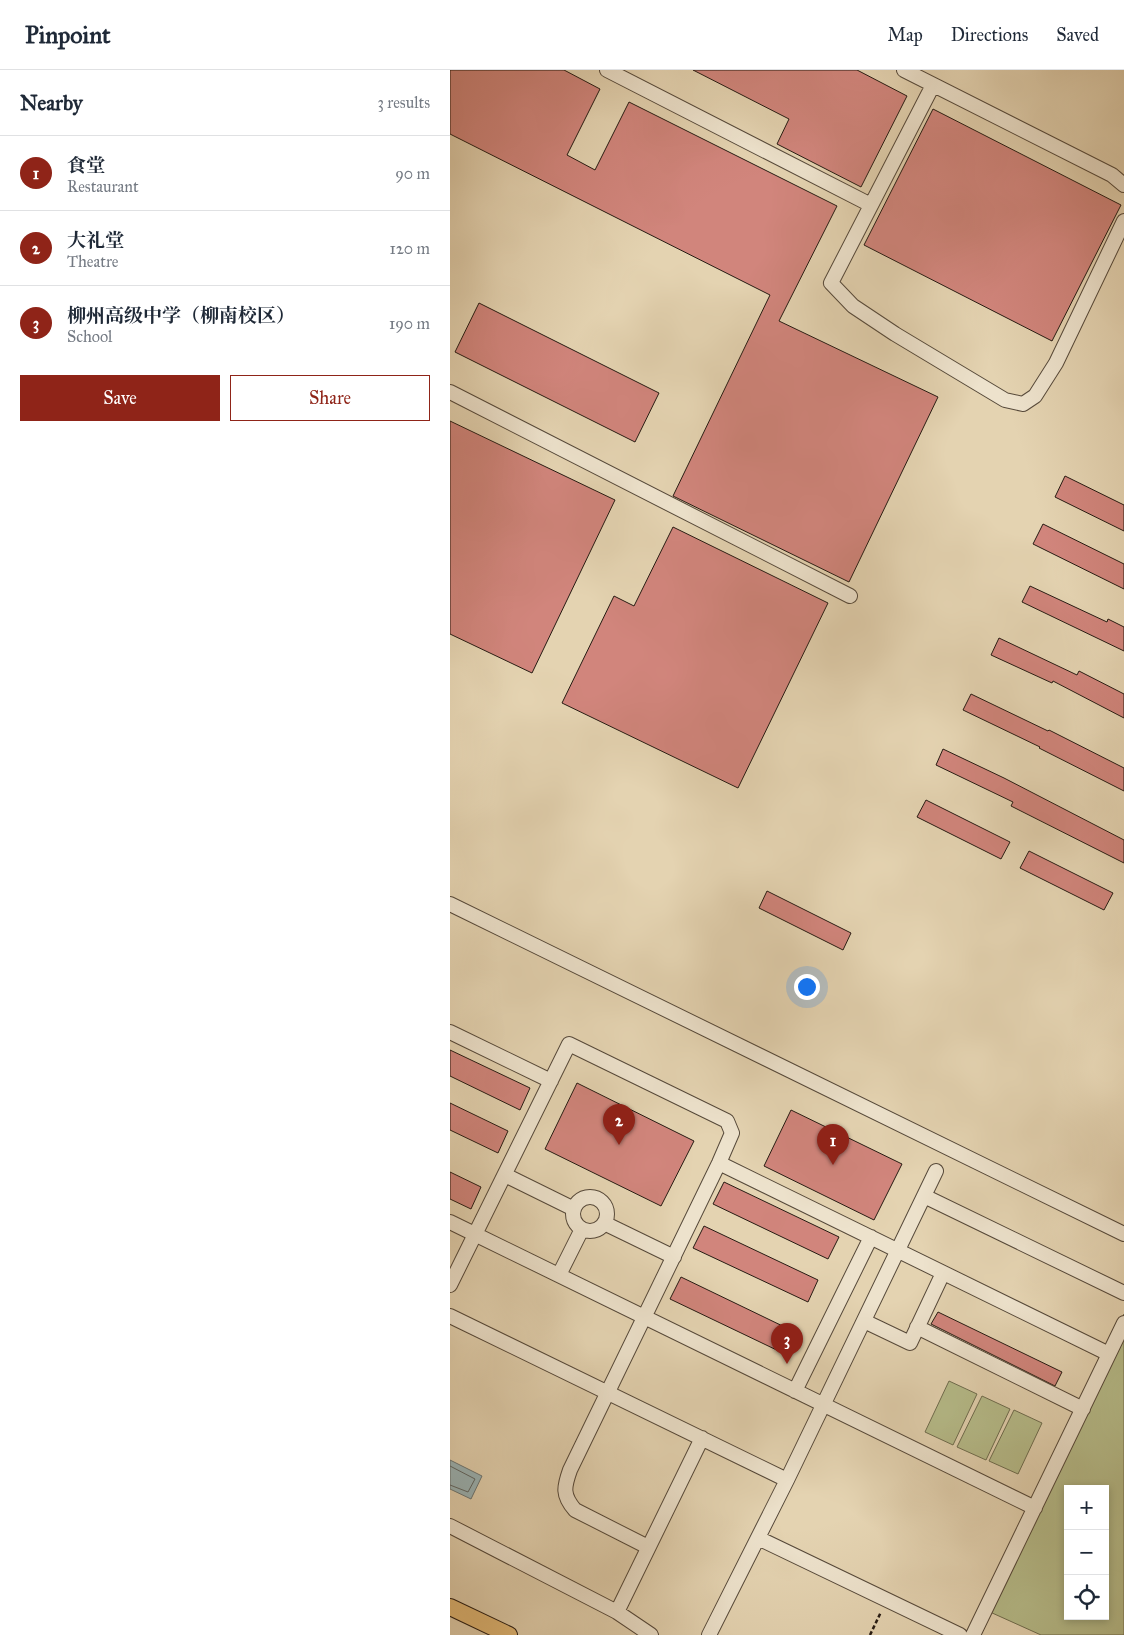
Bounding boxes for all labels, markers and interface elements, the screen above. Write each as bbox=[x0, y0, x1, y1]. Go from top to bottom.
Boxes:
text: Pinpoint bbox=[25, 20, 111, 50]
text: Map bbox=[887, 24, 923, 46]
text: Directions bbox=[951, 24, 1028, 46]
text: Saved bbox=[1056, 24, 1099, 46]
text: Nearby bbox=[20, 90, 83, 116]
text: 3 results bbox=[377, 93, 430, 112]
text: 食堂 bbox=[67, 154, 105, 177]
text: 1 bbox=[33, 164, 39, 183]
text: 90 m bbox=[395, 164, 430, 183]
text: Restaurant bbox=[67, 177, 139, 196]
text: 大礼堂 bbox=[67, 229, 124, 252]
text: 2 bbox=[32, 239, 40, 258]
text: 120 m bbox=[390, 239, 430, 258]
text: Theatre bbox=[67, 252, 118, 271]
text: 柳州高级中学（柳南校区） bbox=[67, 304, 295, 327]
text: 3 bbox=[33, 314, 39, 333]
text: 190 m bbox=[389, 314, 430, 333]
text: School bbox=[67, 327, 112, 346]
button: Save bbox=[20, 375, 220, 421]
button: Share bbox=[230, 375, 430, 421]
your location bbox=[794, 974, 820, 1000]
pin: 2 bbox=[603, 1104, 635, 1145]
pin: 1 bbox=[817, 1124, 849, 1165]
pin: 3 bbox=[771, 1323, 803, 1364]
map controls bbox=[1064, 1485, 1109, 1620]
button: + bbox=[1064, 1485, 1109, 1530]
button: − bbox=[1064, 1530, 1109, 1575]
button: locate bbox=[1064, 1575, 1109, 1620]

